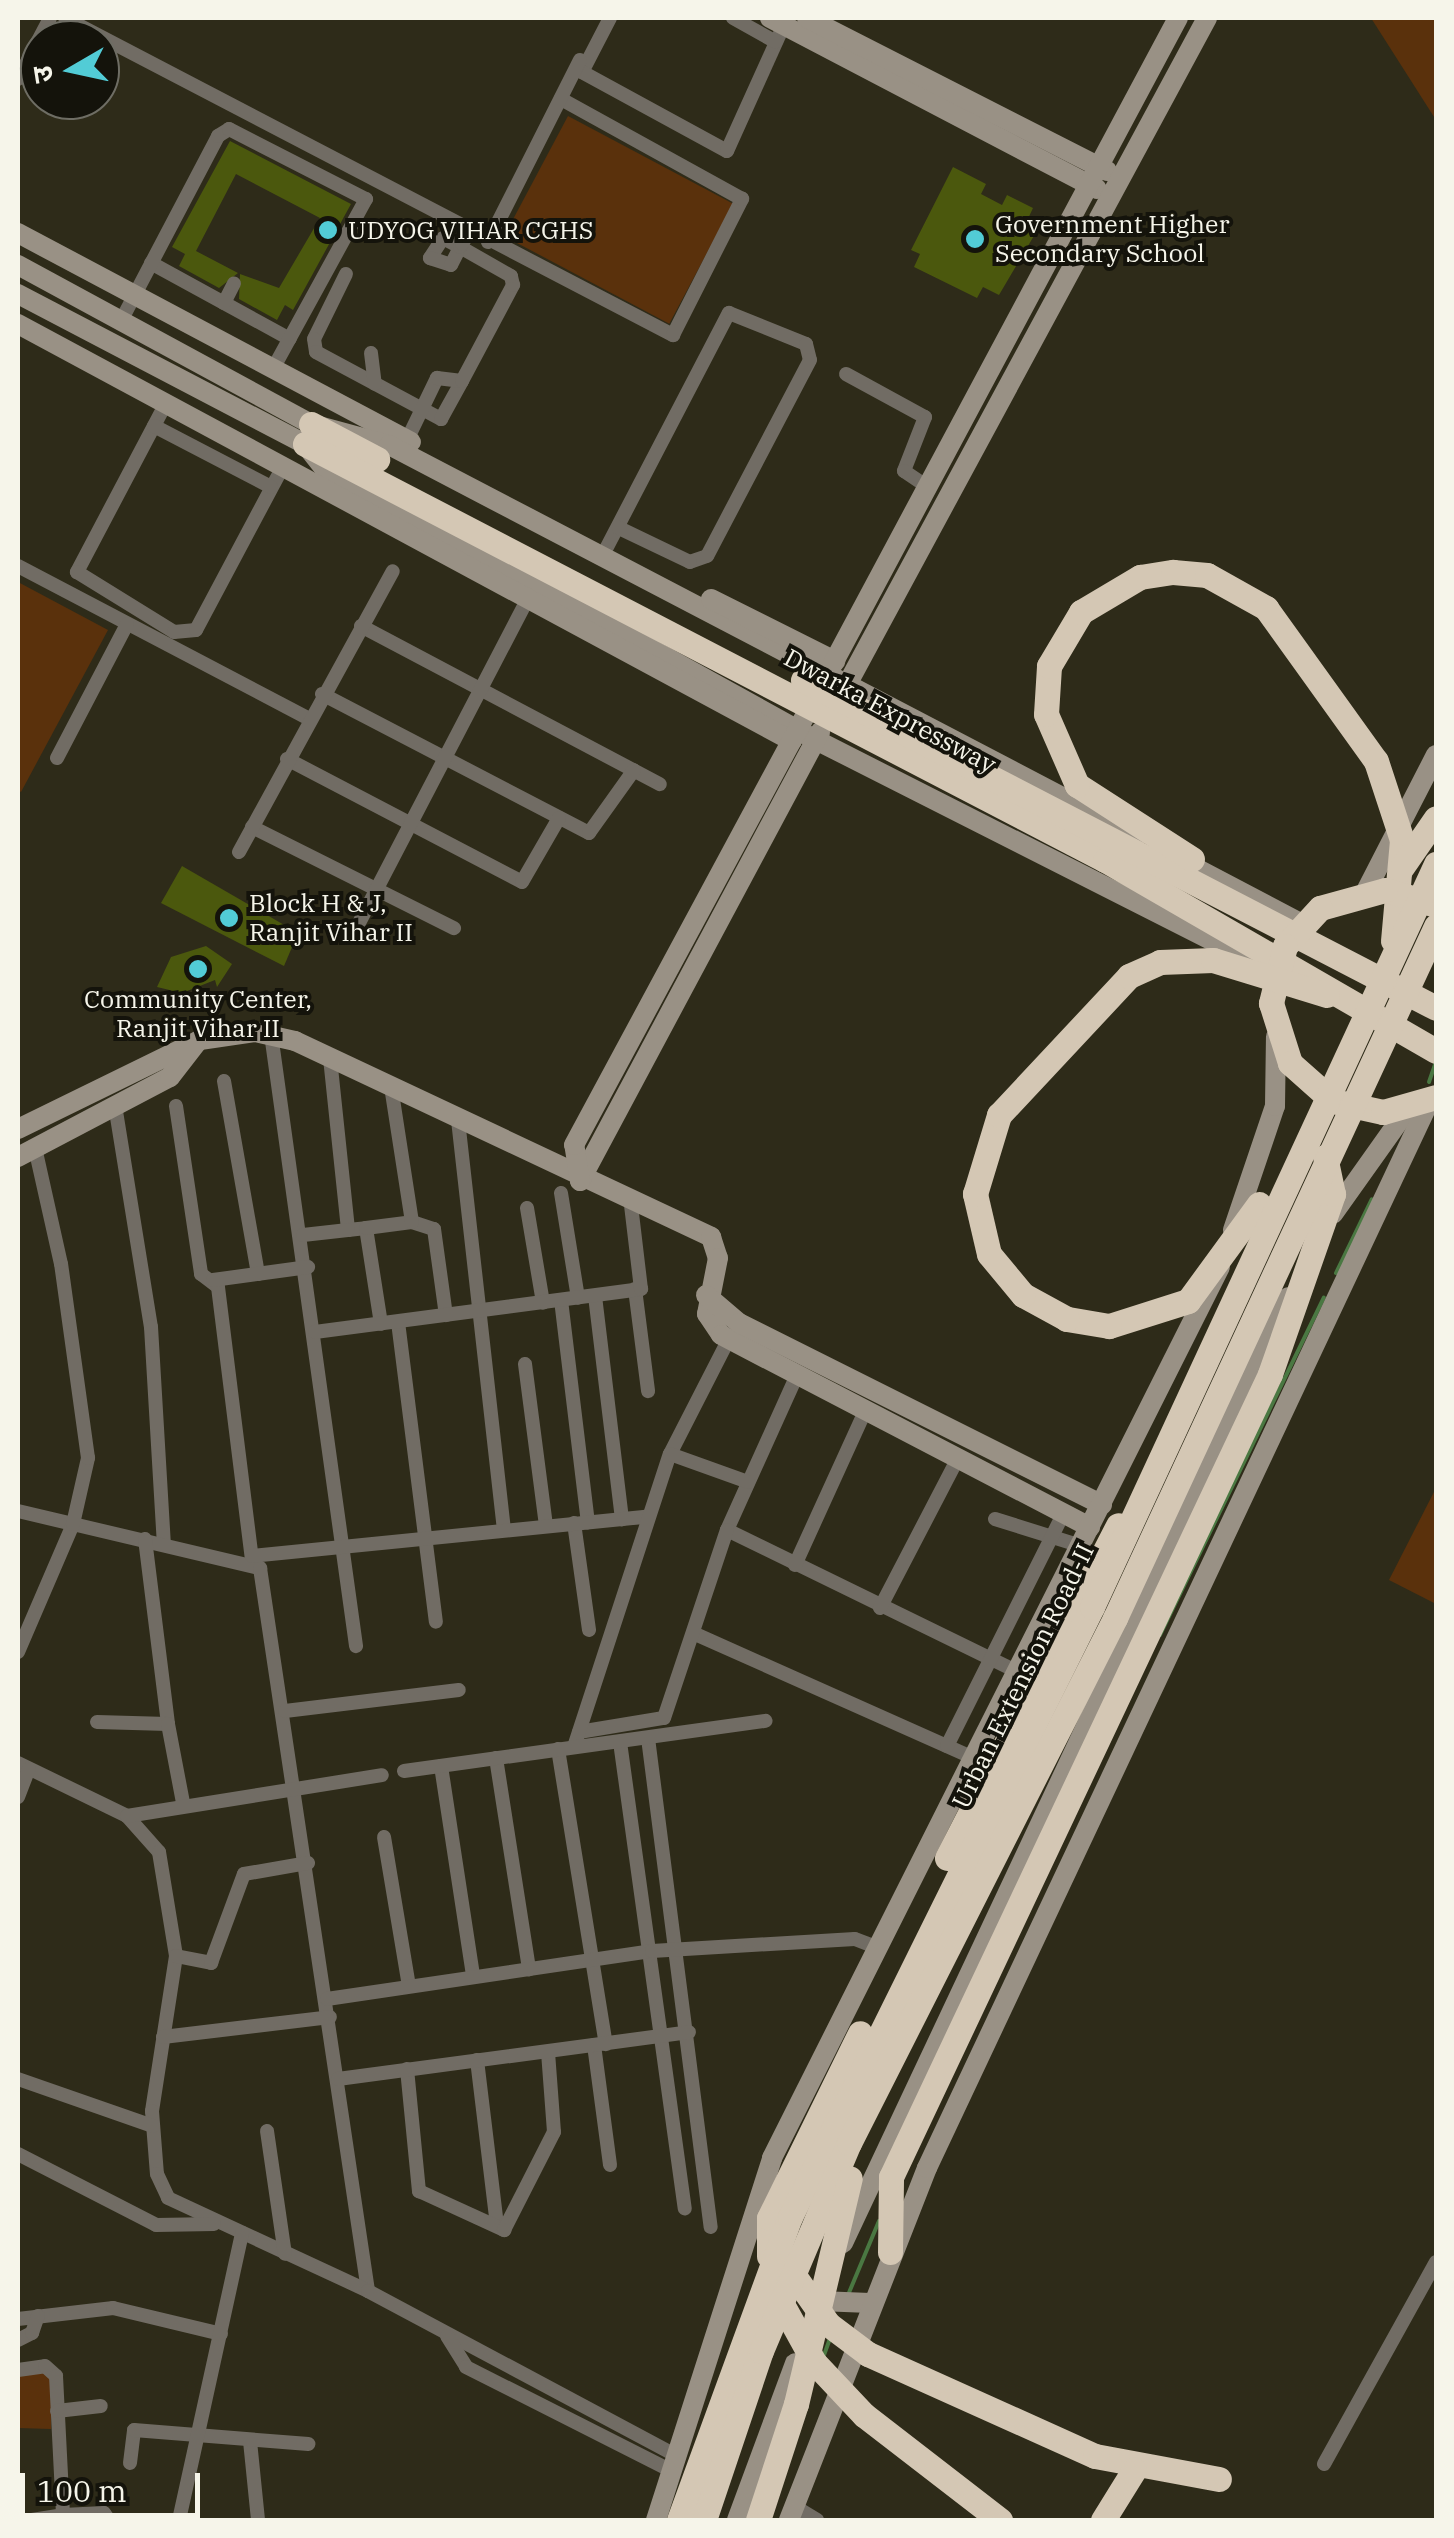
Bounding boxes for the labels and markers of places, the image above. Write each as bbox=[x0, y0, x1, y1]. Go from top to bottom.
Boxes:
place label: Government Higher Secondary School bbox=[995, 210, 1229, 269]
place label: UDYOG VIHAR CGHS bbox=[348, 215, 593, 245]
marker: UDYOG VIHAR CGHS bbox=[317, 219, 339, 241]
marker: Government Higher Secondary School bbox=[964, 228, 986, 250]
place label: Block H & J, Ranjit Vihar II bbox=[249, 889, 413, 948]
marker: Block H & J, Ranjit Vihar II bbox=[218, 907, 240, 929]
marker: Community Center, Ranjit Vihar II bbox=[187, 958, 209, 980]
place label: Community Center, Ranjit Vihar II bbox=[84, 985, 312, 1044]

